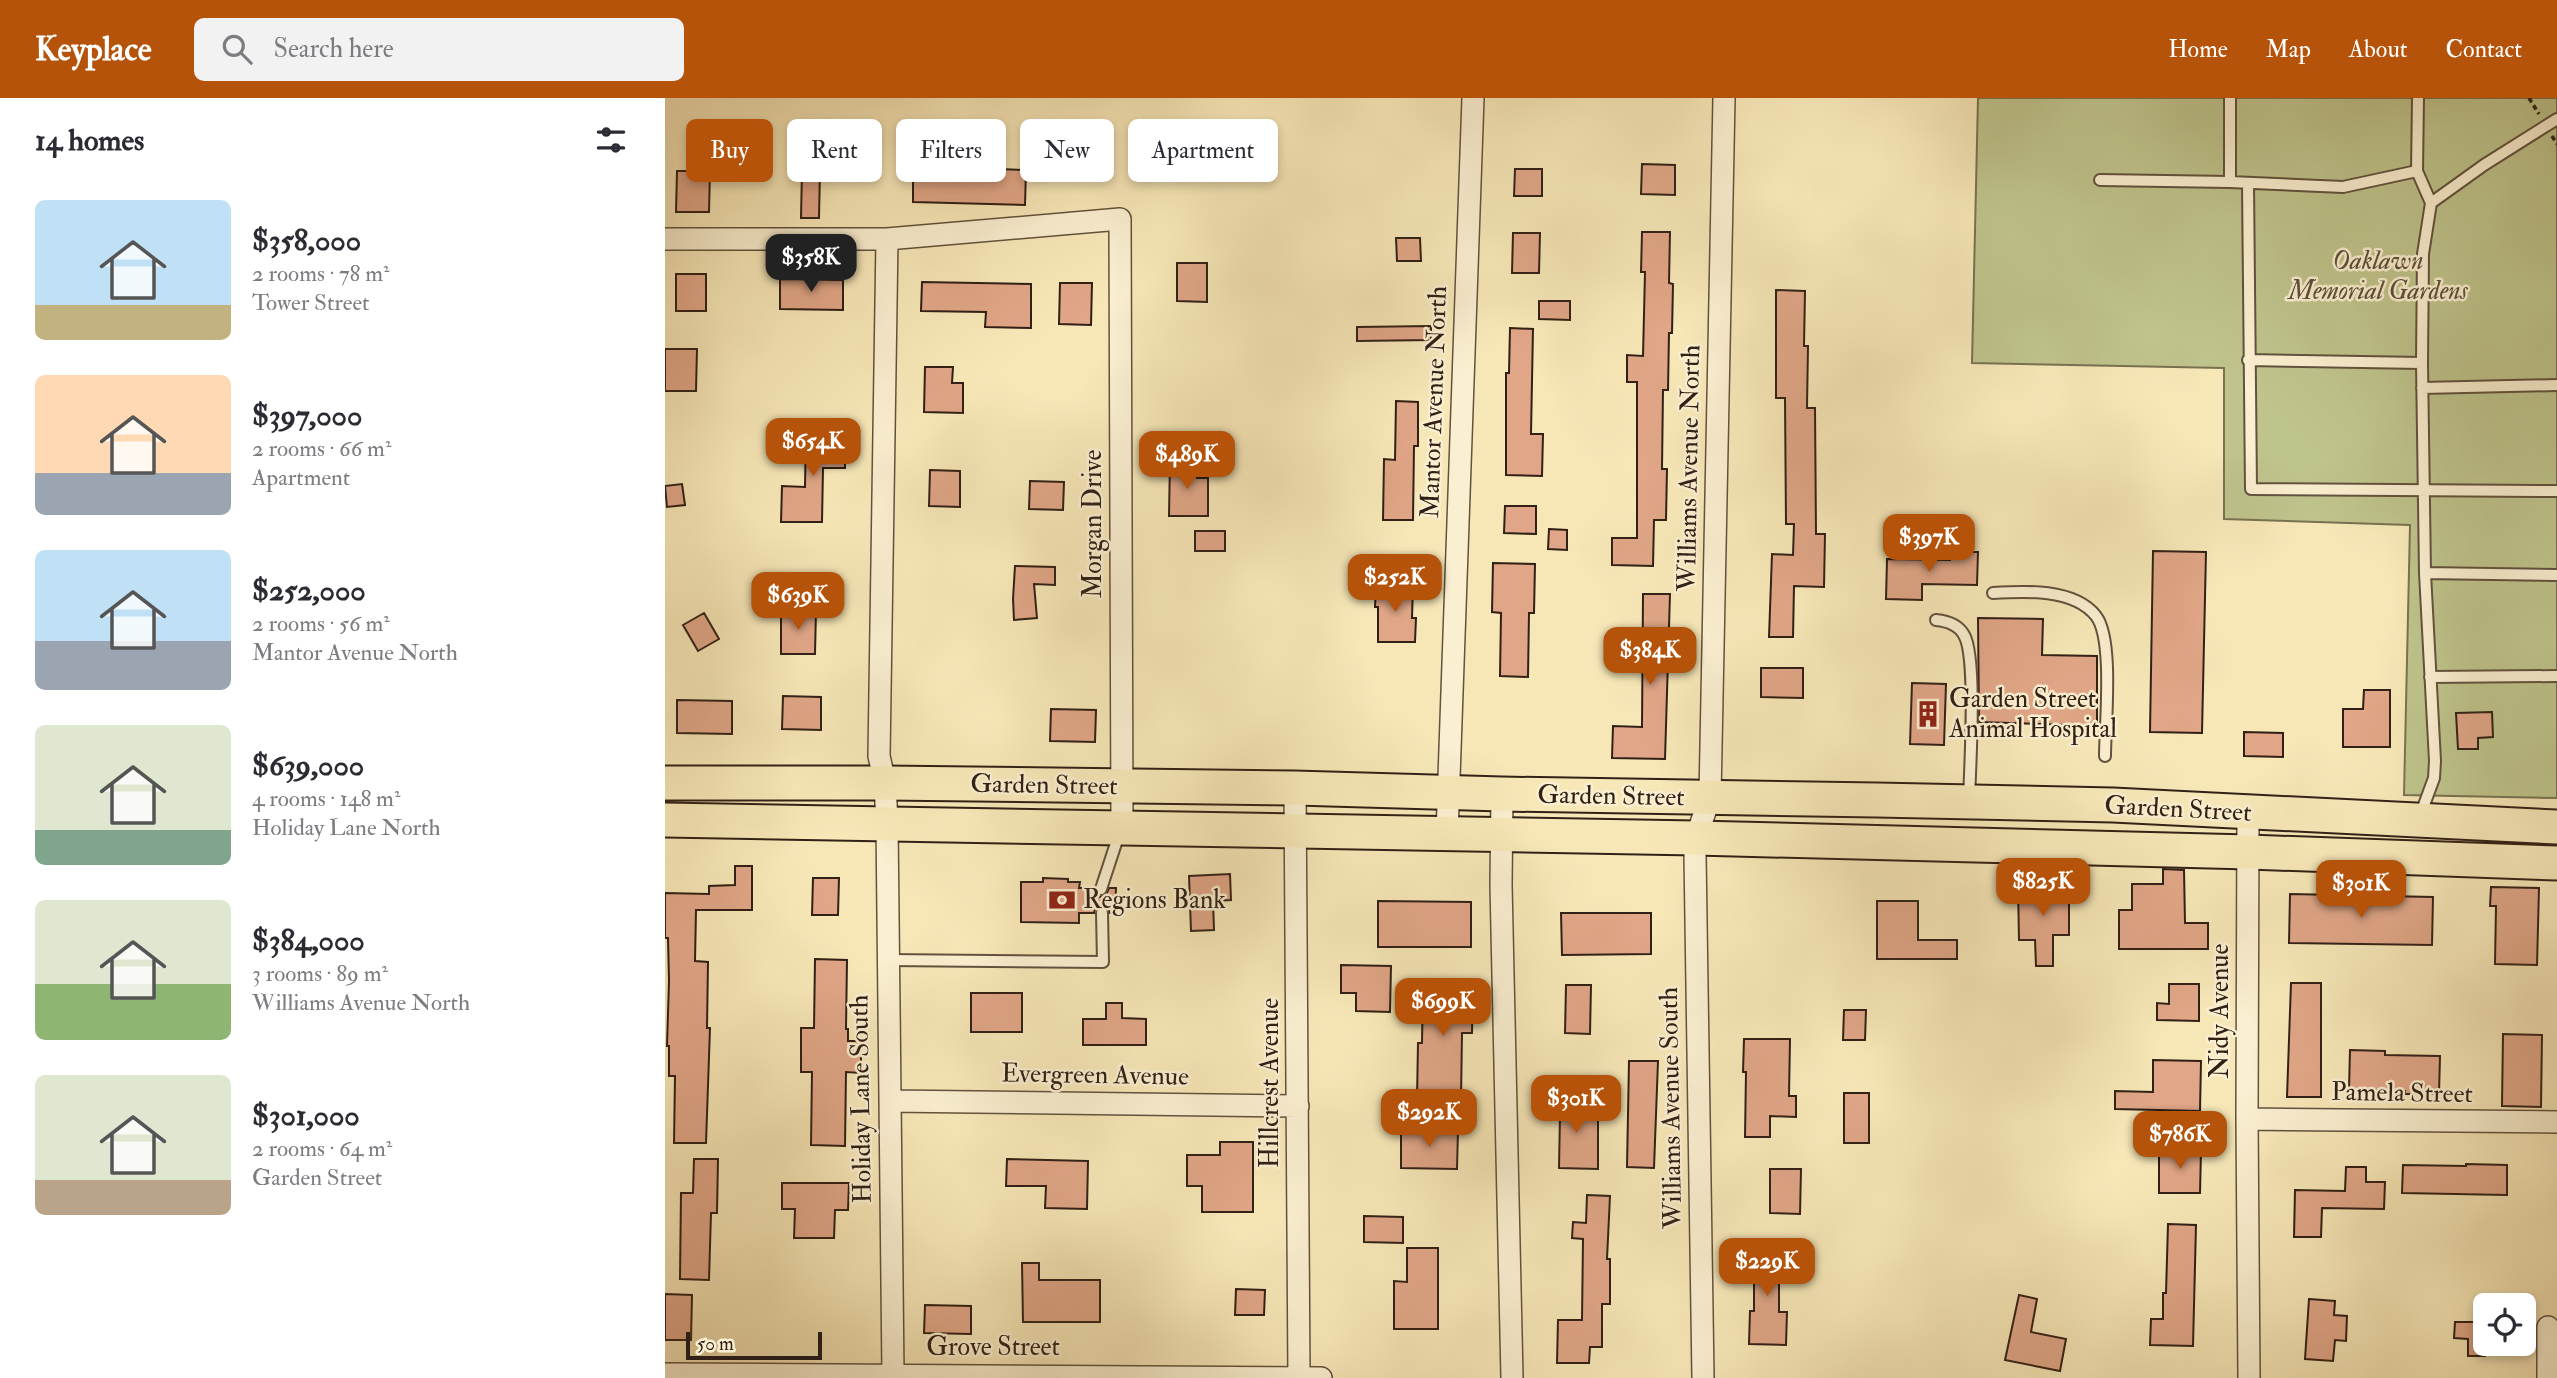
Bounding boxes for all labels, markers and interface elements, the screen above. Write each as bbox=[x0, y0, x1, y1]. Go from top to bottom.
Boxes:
search box bbox=[194, 18, 684, 81]
text: Keyplace bbox=[35, 29, 152, 70]
icon: search bbox=[218, 30, 256, 68]
text: Search here bbox=[274, 33, 394, 65]
text: Home bbox=[2168, 34, 2228, 65]
text: Map bbox=[2266, 34, 2311, 65]
text: About bbox=[2349, 34, 2408, 65]
text: Contact bbox=[2446, 34, 2522, 65]
chip: Buy bbox=[686, 119, 773, 182]
chip: Rent bbox=[787, 119, 882, 182]
chip: Filters bbox=[896, 119, 1006, 182]
chip: New bbox=[1020, 119, 1114, 182]
chip: Apartment bbox=[1128, 119, 1278, 182]
icon: filters bbox=[592, 121, 630, 159]
text: 14 homes bbox=[35, 122, 144, 159]
text: $358,000 bbox=[252, 222, 361, 259]
icon: home bbox=[91, 228, 175, 312]
pin: $358K bbox=[762, 234, 860, 294]
text: $358K bbox=[782, 242, 840, 271]
park label: Oaklawn Memorial Gardens bbox=[2286, 245, 2469, 307]
text: 2 rooms · 78 m² bbox=[252, 259, 390, 288]
street label: Mantor Avenue North bbox=[1414, 285, 1454, 519]
text: Tower Street bbox=[252, 288, 370, 317]
street label: Williams Avenue North bbox=[1671, 344, 1707, 593]
text: $397,000 bbox=[252, 397, 362, 434]
icon: home bbox=[91, 403, 175, 487]
pin: $654K bbox=[764, 418, 862, 478]
text: $654K bbox=[782, 426, 844, 455]
pin: $489K bbox=[1138, 432, 1236, 491]
text: 2 rooms · 66 m² bbox=[252, 434, 391, 463]
text: $489K bbox=[1155, 439, 1219, 468]
street label: Morgan Drive bbox=[1077, 450, 1109, 598]
text: Apartment bbox=[252, 463, 350, 492]
pin: $397K bbox=[1880, 514, 1978, 574]
text: $397K bbox=[1899, 522, 1959, 551]
pin: $252K bbox=[1346, 554, 1444, 614]
text: $252K bbox=[1364, 562, 1426, 591]
text: $252,000 bbox=[252, 572, 366, 609]
pin: $639K bbox=[749, 573, 847, 632]
icon: home bbox=[91, 578, 175, 662]
text: $639K bbox=[767, 580, 829, 609]
text: 2 rooms · 56 m² bbox=[252, 609, 390, 638]
pin: $384K bbox=[1601, 628, 1699, 687]
text: $384K bbox=[1619, 635, 1681, 664]
text: Mantor Avenue North bbox=[252, 638, 458, 667]
place label: Garden Street Animal Hospital bbox=[1948, 683, 2117, 746]
building icon: Garden Street Animal Hospital bbox=[1913, 699, 1943, 729]
text: $639,000 bbox=[252, 747, 364, 784]
icon: home bbox=[91, 753, 175, 837]
street label: Garden Street bbox=[970, 768, 1118, 802]
street label: Garden Street bbox=[1537, 779, 1685, 813]
text: 4 rooms · 148 m² bbox=[252, 784, 400, 813]
street label: Garden Street bbox=[2104, 789, 2252, 829]
text: Holiday Lane North bbox=[252, 813, 441, 842]
pin: $825K bbox=[1994, 858, 2092, 918]
pin: $301K bbox=[2312, 860, 2410, 920]
text: $825K bbox=[2012, 866, 2074, 895]
text: $301K bbox=[2332, 868, 2390, 897]
place label: Regions Bank bbox=[1083, 884, 1226, 916]
bank icon: Regions Bank bbox=[1047, 885, 1077, 915]
text: $384,000 bbox=[252, 922, 365, 959]
icon: home bbox=[91, 928, 175, 1012]
street label: Nidy Avenue bbox=[2204, 943, 2236, 1078]
text: 3 rooms · 89 m² bbox=[252, 959, 388, 988]
pin: $699K bbox=[1394, 978, 1492, 1038]
text: $699K bbox=[1411, 986, 1475, 1015]
street label: Williams Avenue South bbox=[1653, 986, 1689, 1230]
text: Williams Avenue North bbox=[252, 988, 470, 1017]
street label: Holiday Lane South bbox=[843, 994, 879, 1204]
street label: Hillcrest Avenue bbox=[1254, 998, 1286, 1168]
street label: Evergreen Avenue bbox=[1001, 1057, 1189, 1093]
pin: $301K bbox=[1527, 1076, 1625, 1135]
street label: Pamela Street bbox=[2331, 1076, 2473, 1110]
text: $301K bbox=[1547, 1083, 1605, 1112]
pin: $292K bbox=[1380, 1090, 1478, 1149]
text: $301,000 bbox=[252, 1097, 360, 1134]
text: $292K bbox=[1397, 1097, 1461, 1126]
icon: home bbox=[91, 1103, 175, 1187]
pin: $786K bbox=[2131, 1112, 2229, 1171]
text: $786K bbox=[2149, 1119, 2211, 1148]
text: 2 rooms · 64 m² bbox=[252, 1134, 392, 1163]
text: Garden Street bbox=[252, 1163, 382, 1192]
pin: $229K bbox=[1718, 1238, 1816, 1298]
text: $229K bbox=[1735, 1246, 1799, 1275]
map controls bbox=[2473, 1293, 2536, 1356]
button: locate bbox=[2473, 1293, 2536, 1356]
scale bar bbox=[686, 1329, 823, 1361]
street label: Grove Street bbox=[926, 1331, 1060, 1363]
text: 50 m bbox=[697, 1332, 734, 1356]

